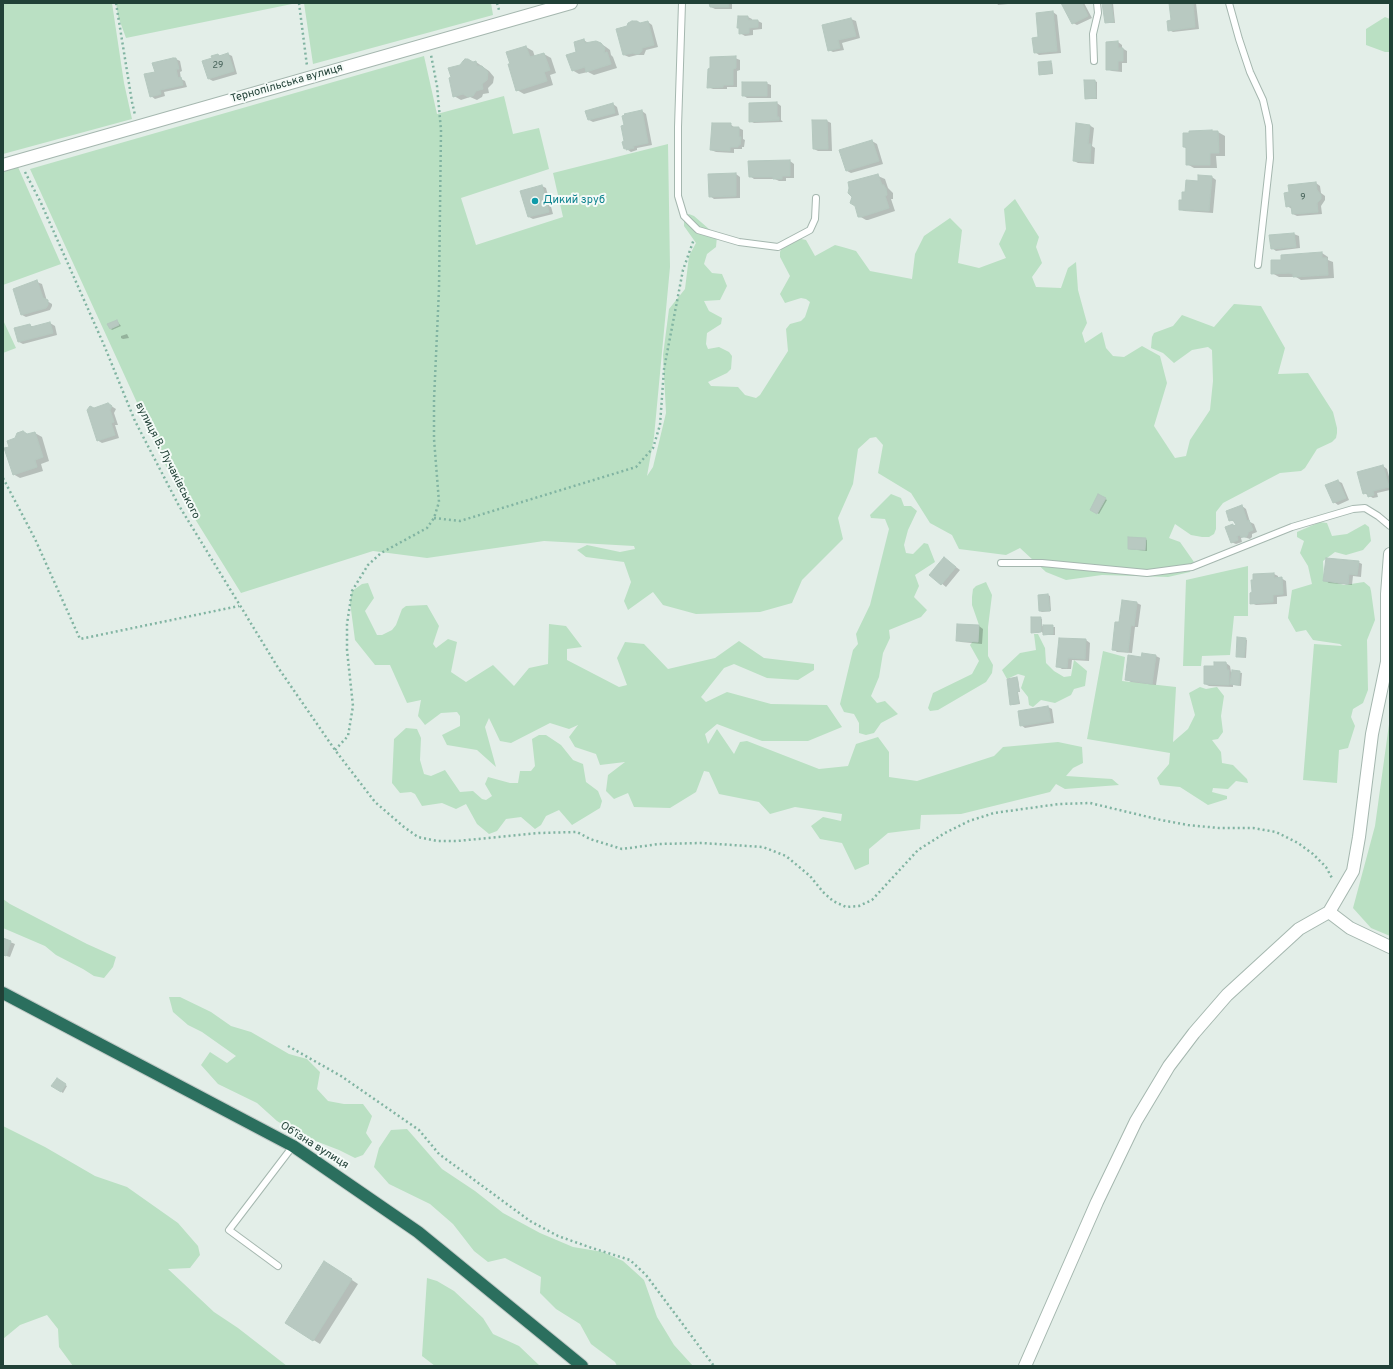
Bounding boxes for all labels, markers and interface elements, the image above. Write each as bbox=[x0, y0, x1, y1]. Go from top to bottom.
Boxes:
house number: 29 bbox=[213, 61, 223, 71]
street label: Тернопільська вулиця bbox=[229, 62, 345, 106]
house number: 9 bbox=[1300, 193, 1306, 203]
place label: Дикий зруб bbox=[543, 194, 605, 208]
marker: Дикий зруб bbox=[530, 196, 540, 206]
street label: вулиця В. Лучаківського bbox=[132, 400, 202, 522]
street label: Обʼїзна вулиця bbox=[277, 1120, 351, 1172]

